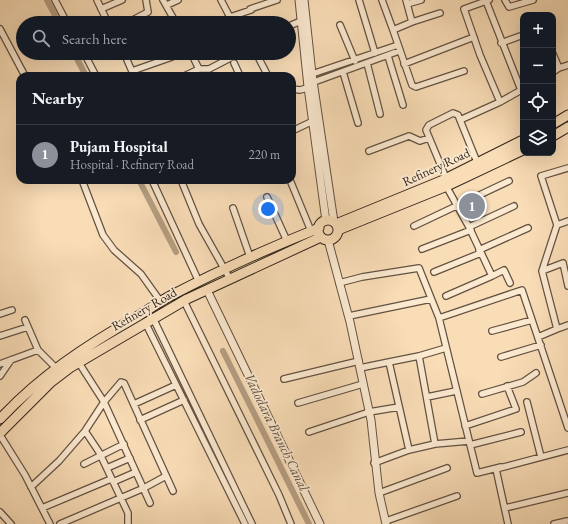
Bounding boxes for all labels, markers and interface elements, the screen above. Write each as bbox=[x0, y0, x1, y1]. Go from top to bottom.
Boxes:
map controls bbox=[520, 12, 556, 156]
button: + bbox=[520, 12, 556, 48]
search box bbox=[16, 16, 296, 60]
icon: search bbox=[30, 27, 52, 49]
text: Search here bbox=[62, 29, 127, 48]
button: − bbox=[520, 48, 556, 84]
button: locate bbox=[520, 84, 556, 120]
text: Nearby bbox=[32, 87, 84, 109]
button: layers bbox=[520, 120, 556, 156]
text: Pujam Hospital bbox=[70, 137, 168, 156]
street label: Refinery Road bbox=[399, 144, 473, 190]
text: 1 bbox=[42, 146, 48, 163]
text: 220 m bbox=[249, 146, 280, 163]
text: Hospital · Refinery Road bbox=[70, 156, 194, 173]
pin: 1 bbox=[459, 191, 485, 221]
your location bbox=[258, 199, 278, 219]
street label: Refinery Road bbox=[108, 283, 180, 335]
water label: Vadodara Branch Canal bbox=[241, 370, 314, 495]

